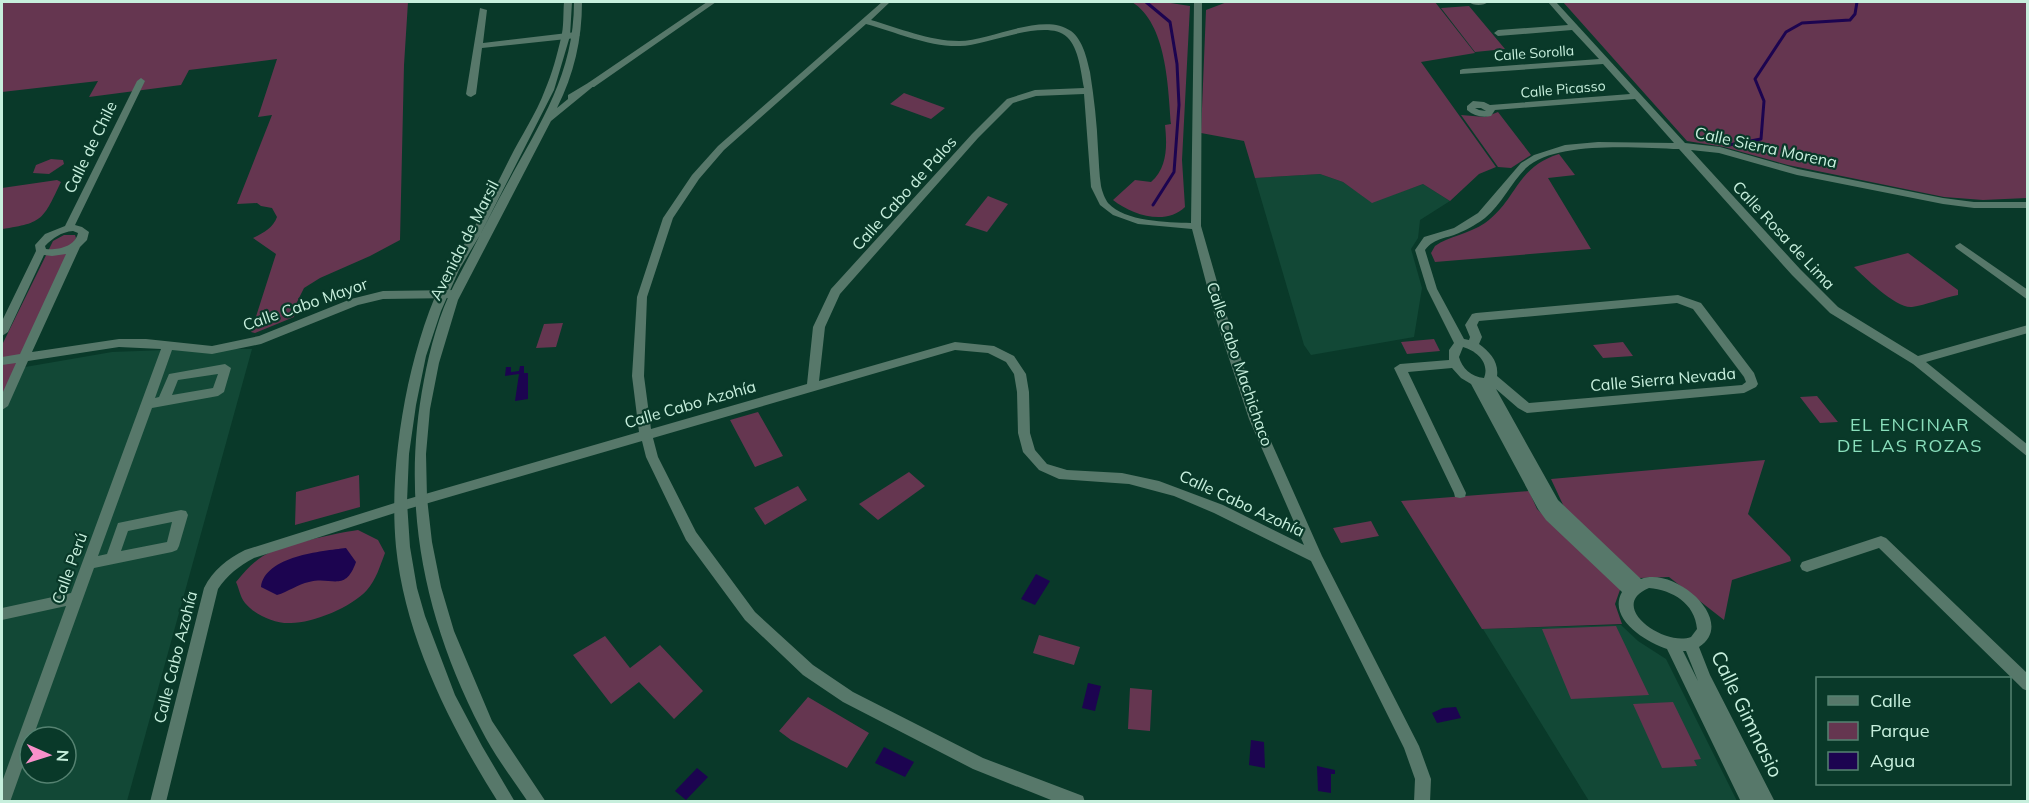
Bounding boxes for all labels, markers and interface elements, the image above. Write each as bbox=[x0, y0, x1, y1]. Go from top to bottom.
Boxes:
street label: Calle Sorolla bbox=[1493, 41, 1575, 65]
street label: Calle Picasso bbox=[1520, 76, 1606, 102]
street label: Calle de Chile bbox=[59, 98, 121, 196]
street label: Calle Sierra Morena bbox=[1693, 122, 1839, 172]
street label: Calle Cabo de Palos bbox=[847, 132, 961, 254]
street label: Avenida de Marsil bbox=[425, 177, 503, 303]
street label: Calle Rosa de Lima bbox=[1729, 177, 1839, 293]
street label: Calle Cabo Mayor bbox=[240, 273, 370, 335]
street label: Calle Cabo Machichaco bbox=[1203, 279, 1277, 449]
street label: Calle Sierra Nevada bbox=[1589, 363, 1737, 395]
street label: Calle Cabo Azohía bbox=[622, 376, 758, 432]
district label: EL ENCINAR DE LAS ROZAS bbox=[1837, 413, 1983, 457]
street label: Calle Cabo Azohía bbox=[1176, 465, 1308, 541]
street label: Calle Perú bbox=[47, 530, 91, 606]
street label: Calle Cabo Azohía bbox=[149, 589, 201, 725]
street label: Calle Gimnasio bbox=[1706, 646, 1789, 781]
legend bbox=[1816, 677, 2011, 785]
text: Calle bbox=[1870, 689, 1911, 712]
text: Parque bbox=[1870, 719, 1929, 742]
north arrow bbox=[18, 725, 78, 785]
text: N bbox=[53, 749, 73, 762]
text: Agua bbox=[1870, 749, 1915, 772]

